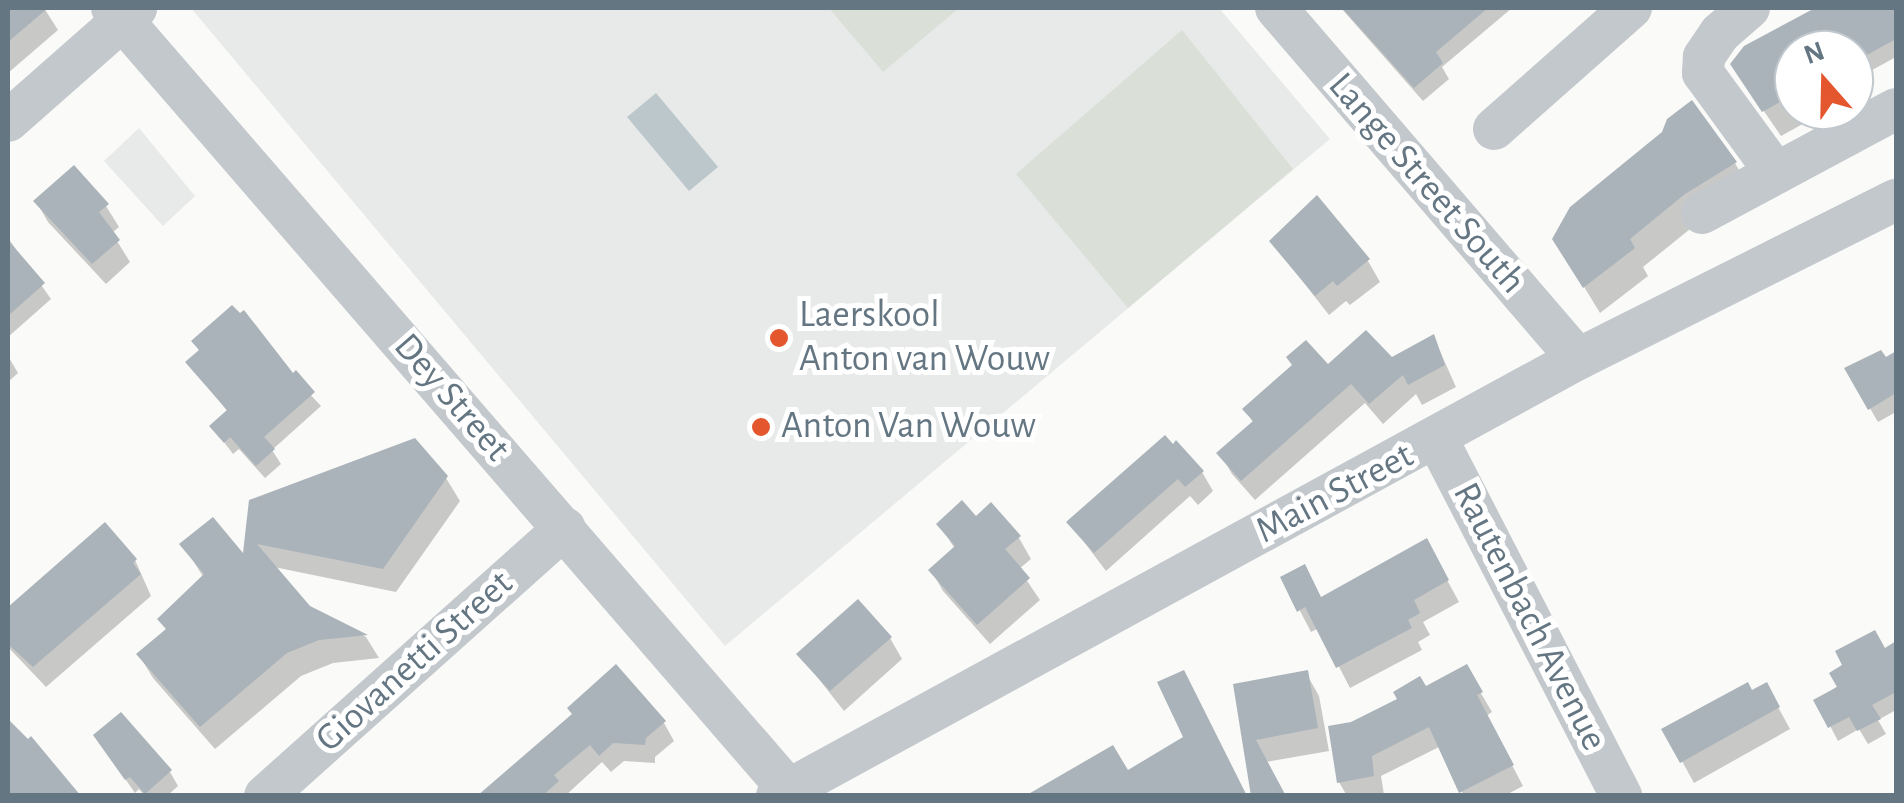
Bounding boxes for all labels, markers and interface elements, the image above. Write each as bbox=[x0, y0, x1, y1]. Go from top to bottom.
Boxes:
north arrow bbox=[1774, 30, 1874, 130]
text: N bbox=[1800, 37, 1828, 70]
street label: Lange Street South bbox=[1318, 64, 1534, 304]
place label: Laerskool Anton van Wouw bbox=[799, 293, 1050, 382]
street label: Dey Street bbox=[383, 325, 519, 471]
marker: Laerskool Anton van Wouw bbox=[768, 327, 790, 349]
place label: Anton Van Wouw bbox=[781, 404, 1036, 450]
marker: Anton Van Wouw bbox=[750, 416, 772, 438]
street label: Main Street bbox=[1249, 434, 1421, 554]
street label: Rautenbach Avenue bbox=[1442, 475, 1616, 759]
street label: Giovanetti Street bbox=[307, 562, 523, 762]

